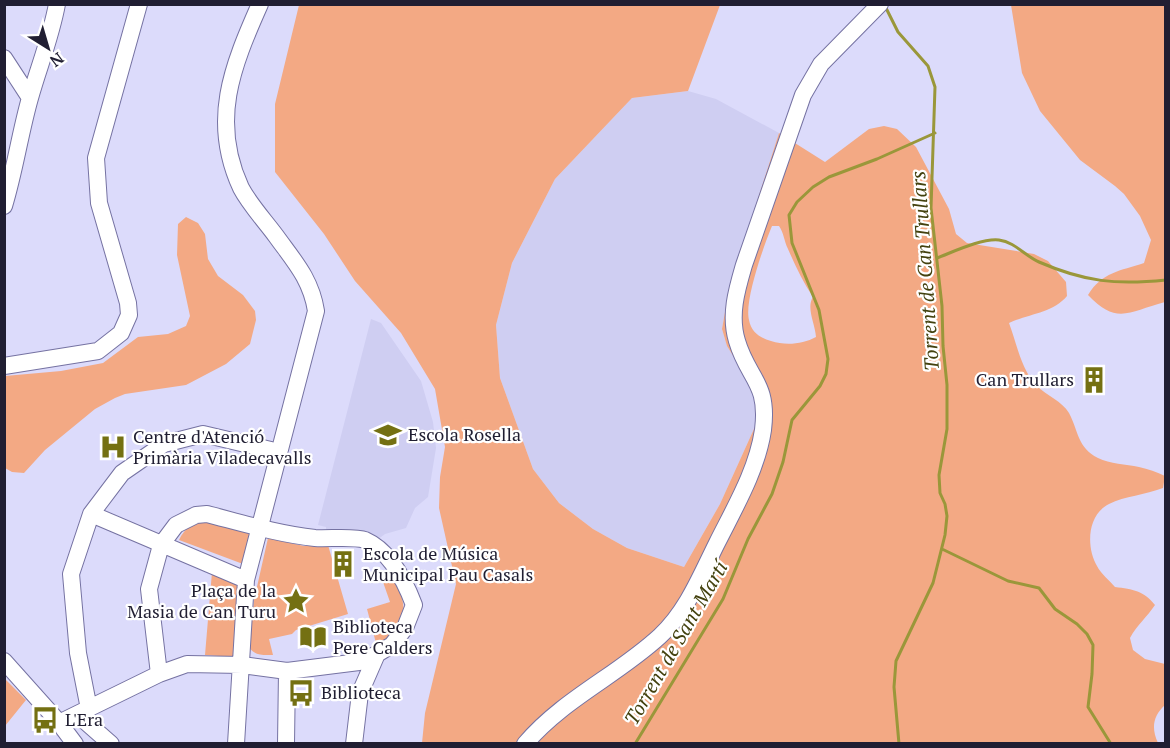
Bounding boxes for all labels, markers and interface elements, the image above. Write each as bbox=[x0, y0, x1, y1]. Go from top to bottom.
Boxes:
north arrow bbox=[18, 18, 78, 78]
text: N bbox=[46, 48, 68, 72]
water label: Torrent de Can Trullars bbox=[904, 170, 945, 372]
building icon: Can Trullars bbox=[1079, 365, 1109, 395]
place label: Can Trullars bbox=[976, 367, 1074, 391]
school or university icon: Escola Rosella bbox=[373, 420, 403, 450]
place label: Escola Rosella bbox=[408, 422, 521, 446]
place label: Centre d'Atenció Primària Viladecavalls bbox=[133, 424, 312, 469]
hospital icon: Centre d'Atenció Primària Viladecavalls bbox=[98, 432, 128, 462]
place label: Escola de Música Municipal Pau Casals bbox=[363, 541, 533, 586]
building icon: Escola de Música Municipal Pau Casals bbox=[328, 549, 358, 579]
water label: Torrent de Sant Martí bbox=[618, 554, 735, 730]
place label: Plaça de la Masia de Can Turu bbox=[127, 578, 276, 623]
place icon: Plaça de la Masia de Can Turu bbox=[281, 586, 311, 616]
place label: Biblioteca Pere Calders bbox=[333, 614, 432, 659]
library icon: Biblioteca Pere Calders bbox=[298, 622, 328, 652]
bus stop icon: Biblioteca bbox=[286, 678, 316, 708]
place label: Biblioteca bbox=[321, 680, 401, 704]
bus stop icon: L'Era bbox=[30, 705, 60, 735]
place label: L'Era bbox=[65, 707, 103, 731]

